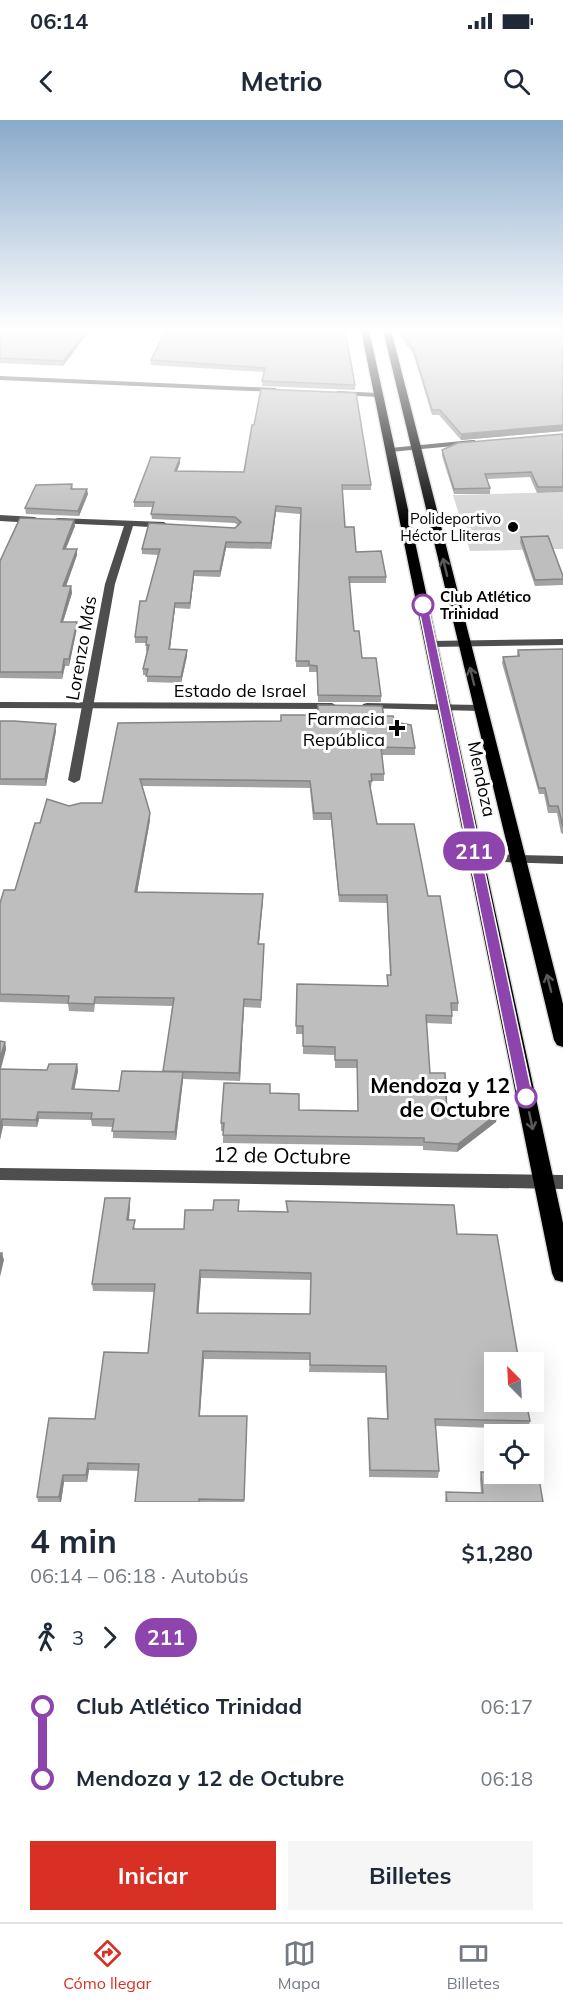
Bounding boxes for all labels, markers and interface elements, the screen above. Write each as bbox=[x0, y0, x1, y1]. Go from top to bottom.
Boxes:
text: 06:14 bbox=[30, 7, 88, 35]
text: Metrio bbox=[240, 64, 323, 98]
icon: back bbox=[30, 65, 63, 98]
icon: search bbox=[500, 65, 533, 98]
place label: Polideportivo Héctor Lliteras bbox=[400, 509, 501, 545]
marker: Polideportivo Héctor Lliteras bbox=[506, 520, 520, 534]
one-way arrow bbox=[439, 557, 450, 576]
place label: Club Atlético Trinidad bbox=[440, 587, 531, 623]
street label: Lorenzo Más bbox=[60, 594, 102, 702]
marker: Club Atlético Trinidad bbox=[412, 594, 434, 616]
one-way arrow bbox=[466, 666, 478, 685]
street label: Estado de Israel bbox=[174, 679, 306, 702]
place label: Farmacia República bbox=[303, 707, 385, 751]
marker: Farmacia República bbox=[390, 721, 404, 735]
street label: Mendoza bbox=[463, 739, 501, 819]
line badge: 211 bbox=[440, 832, 508, 870]
text: 211 bbox=[455, 838, 493, 864]
one-way arrow bbox=[542, 974, 554, 993]
place label: Mendoza y 12 de Octubre bbox=[370, 1072, 510, 1122]
marker: Mendoza y 12 de Octubre bbox=[515, 1086, 537, 1108]
one-way arrow bbox=[526, 1111, 537, 1130]
street label: 12 de Octubre bbox=[213, 1141, 351, 1169]
north arrow bbox=[484, 1352, 544, 1412]
map controls bbox=[484, 1352, 544, 1484]
button: locate bbox=[484, 1424, 544, 1484]
text: 4 min bbox=[30, 1520, 117, 1561]
text: $1,280 bbox=[462, 1539, 533, 1567]
text: 06:14 – 06:18 · Autobús bbox=[30, 1563, 249, 1588]
icon: walk bbox=[30, 1621, 63, 1654]
icon: forward bbox=[93, 1621, 126, 1654]
text: 211 bbox=[147, 1624, 185, 1650]
text: 3 bbox=[72, 1625, 84, 1650]
text: Club Atlético Trinidad bbox=[76, 1692, 302, 1720]
text: 06:17 bbox=[480, 1694, 533, 1719]
text: Mendoza y 12 de Octubre bbox=[76, 1764, 344, 1792]
text: 06:18 bbox=[480, 1766, 533, 1791]
button: Iniciar bbox=[30, 1841, 276, 1910]
button: Billetes bbox=[288, 1841, 533, 1910]
tab: Cómo llegar bbox=[63, 1937, 151, 1993]
tab: Mapa bbox=[278, 1937, 320, 1993]
tab: Billetes bbox=[447, 1937, 500, 1993]

